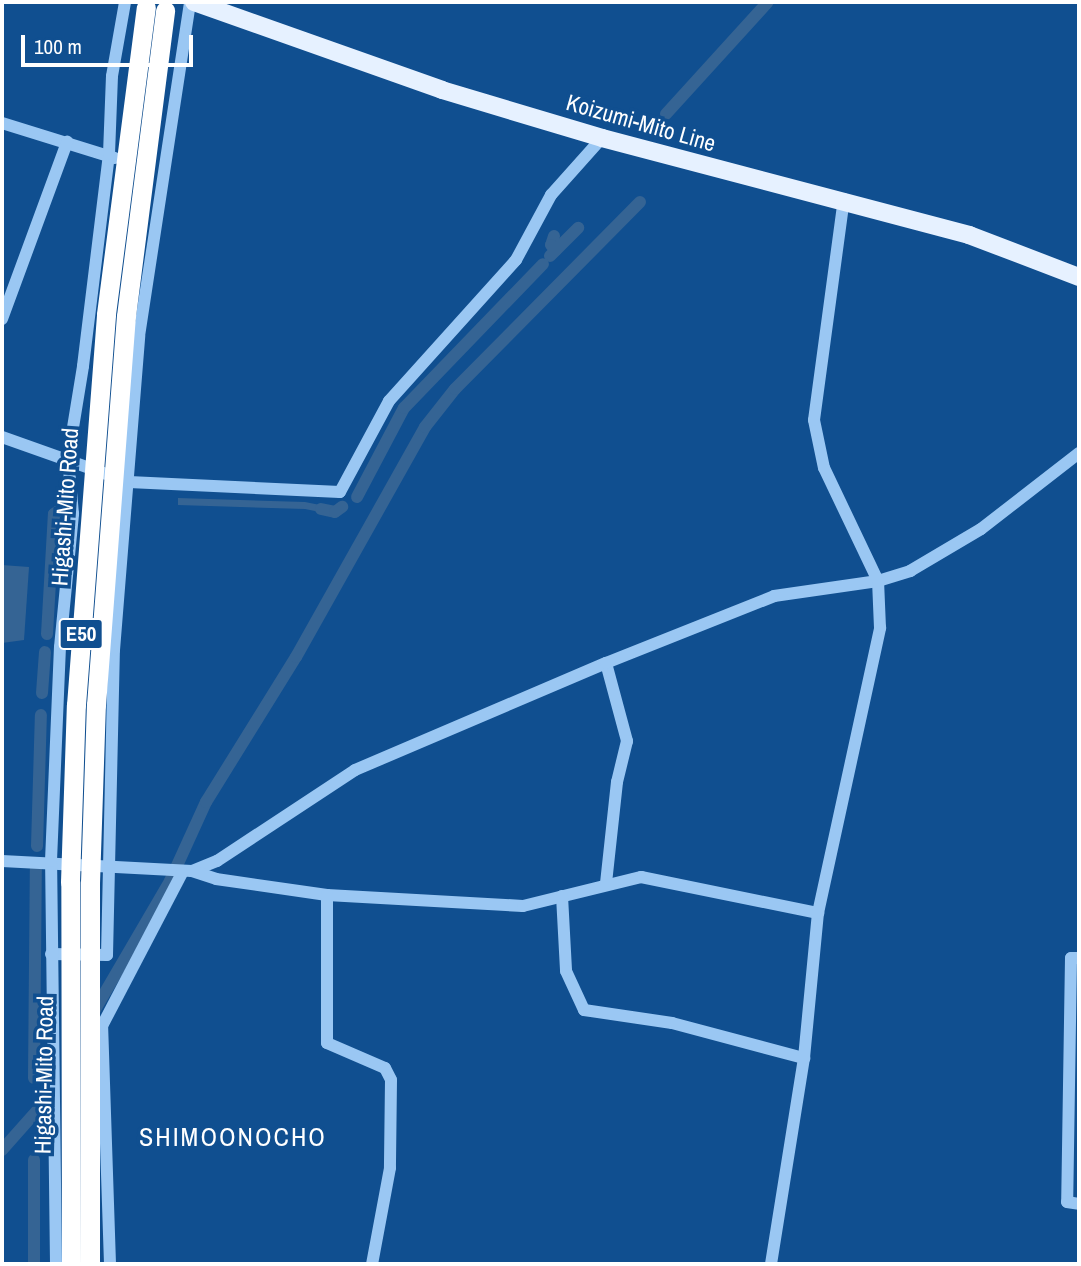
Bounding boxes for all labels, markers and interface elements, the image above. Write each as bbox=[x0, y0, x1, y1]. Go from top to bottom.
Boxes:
scale bar bbox=[24, 21, 196, 65]
text: 100 m bbox=[34, 32, 82, 61]
street label: Koizumi-Mito Line bbox=[563, 88, 719, 158]
street label: Higashi-Mito Road bbox=[46, 427, 84, 587]
road number: E50 bbox=[58, 616, 104, 652]
street label: Higashi-Mito Road bbox=[29, 996, 59, 1154]
district label: SHIMOONOCHO bbox=[140, 1121, 326, 1153]

